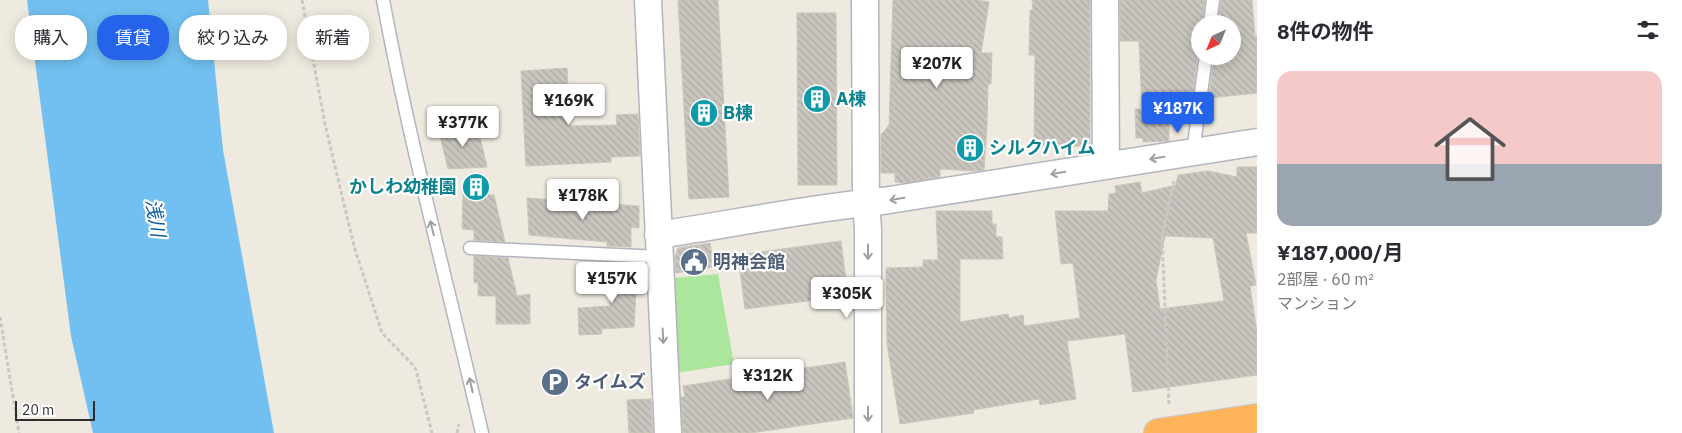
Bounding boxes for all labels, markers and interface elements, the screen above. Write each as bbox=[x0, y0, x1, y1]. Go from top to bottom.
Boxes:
chip: 購入 bbox=[15, 15, 87, 60]
chip: 賃貸 bbox=[97, 15, 169, 60]
chip: 絞り込み bbox=[179, 15, 287, 60]
chip: 新着 bbox=[297, 15, 369, 60]
north arrow bbox=[1191, 15, 1241, 65]
map controls bbox=[1191, 15, 1241, 65]
icon: filters bbox=[1634, 16, 1662, 44]
text: 8件の物件 bbox=[1277, 17, 1374, 45]
pin: ¥207K bbox=[902, 46, 972, 89]
text: ¥207K bbox=[912, 53, 962, 73]
pin: ¥169K bbox=[534, 84, 604, 126]
building icon: A棟 bbox=[802, 84, 832, 114]
place label: A棟 bbox=[836, 87, 866, 110]
text: ¥169K bbox=[544, 90, 594, 110]
pin: ¥187K bbox=[1143, 92, 1213, 134]
building icon: B棟 bbox=[689, 98, 719, 128]
text: ¥187K bbox=[1153, 98, 1203, 118]
place label: B棟 bbox=[723, 101, 753, 124]
icon: home bbox=[1425, 104, 1515, 194]
pin: ¥377K bbox=[428, 106, 498, 148]
text: ¥377K bbox=[438, 112, 488, 132]
building icon: シルクハイム bbox=[955, 133, 985, 163]
place label: シルクハイム bbox=[989, 136, 1095, 159]
one-way arrow bbox=[1149, 153, 1165, 163]
one-way arrow bbox=[1050, 169, 1066, 179]
building icon: かしわ幼稚園 bbox=[461, 172, 491, 202]
place label: かしわ幼稚園 bbox=[349, 175, 457, 198]
pin: ¥178K bbox=[548, 178, 618, 221]
text: ¥178K bbox=[558, 185, 608, 205]
one-way arrow bbox=[890, 194, 906, 204]
water label: 浅川 bbox=[141, 197, 171, 241]
one-way arrow bbox=[427, 220, 436, 236]
text: ¥187,000/月 bbox=[1277, 238, 1403, 266]
one-way arrow bbox=[863, 243, 873, 259]
public building icon: 明神会館 bbox=[679, 247, 709, 277]
place label: 明神会館 bbox=[713, 250, 785, 273]
pin: ¥157K bbox=[577, 262, 647, 304]
text: ¥157K bbox=[587, 268, 637, 288]
text: 2部屋 · 60 m² bbox=[1277, 269, 1374, 289]
pin: ¥305K bbox=[812, 276, 882, 319]
text: ¥305K bbox=[822, 283, 872, 303]
text: マンション bbox=[1277, 293, 1357, 313]
one-way arrow bbox=[658, 328, 667, 344]
pin: ¥312K bbox=[733, 358, 803, 401]
text: ¥312K bbox=[743, 365, 793, 385]
parking icon: タイムズ bbox=[540, 367, 570, 397]
place label: タイムズ bbox=[574, 370, 646, 393]
one-way arrow bbox=[466, 378, 475, 394]
scale bar bbox=[15, 398, 95, 421]
text: 20 m bbox=[22, 401, 54, 419]
one-way arrow bbox=[863, 406, 873, 422]

